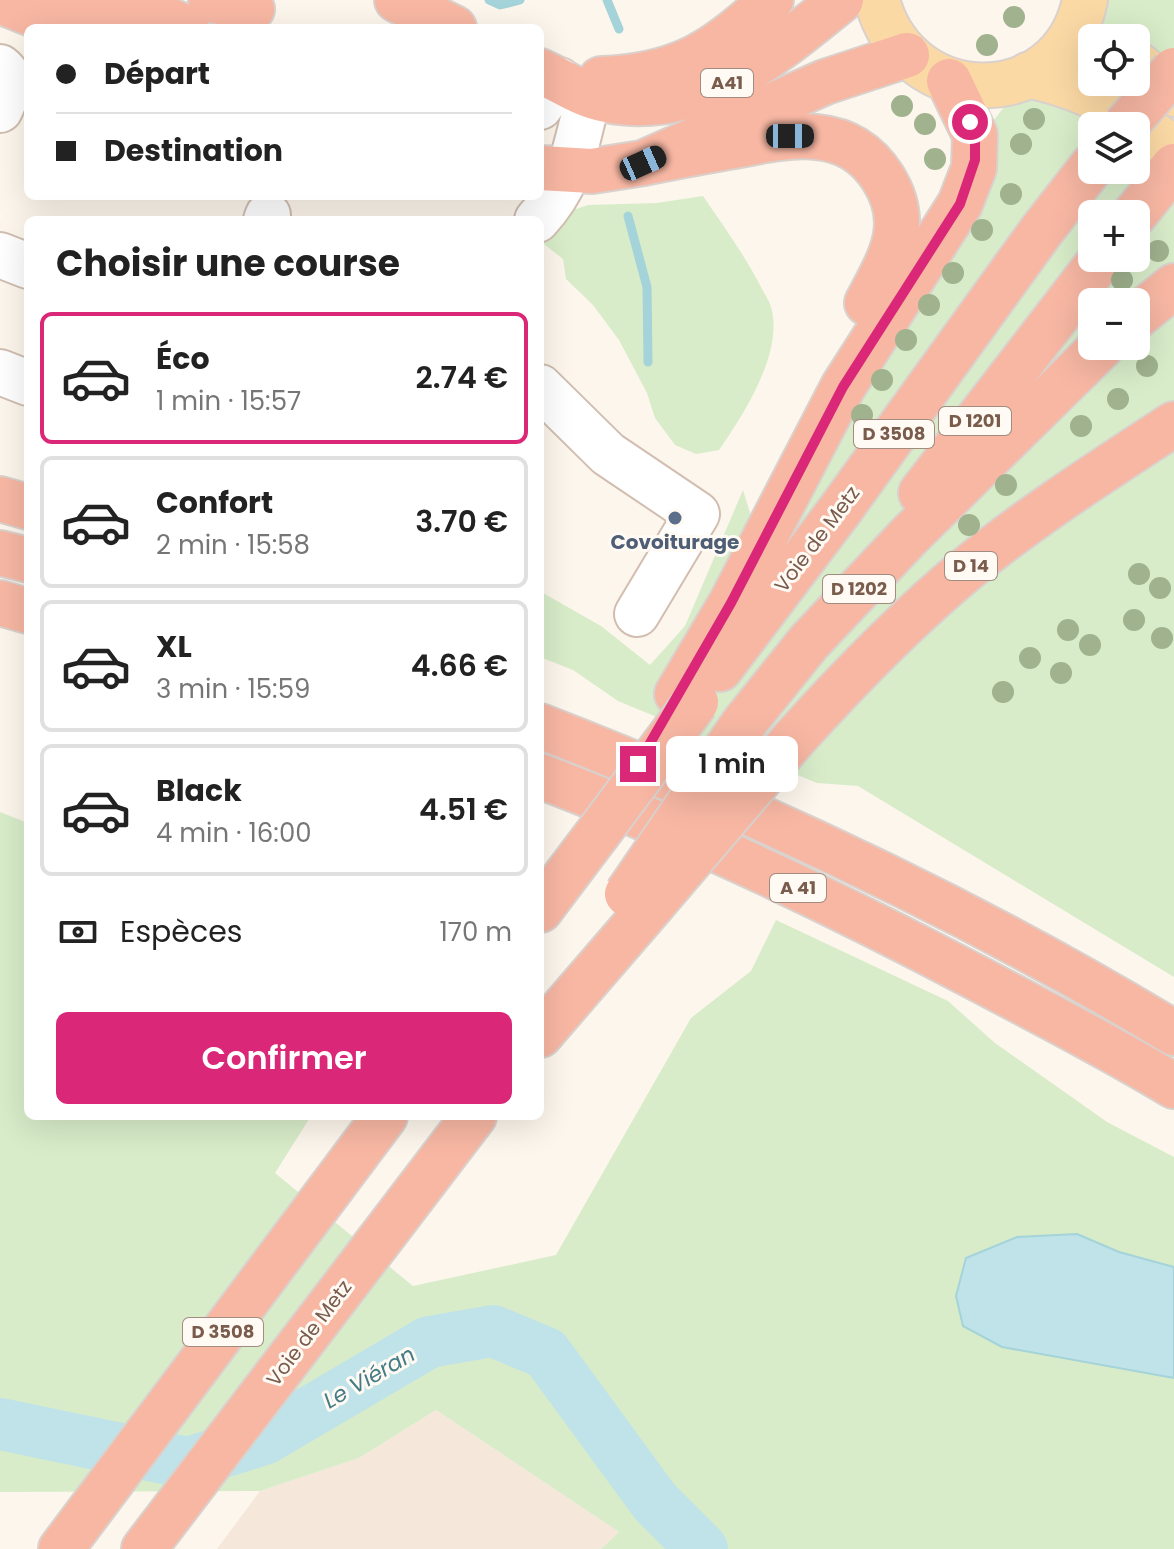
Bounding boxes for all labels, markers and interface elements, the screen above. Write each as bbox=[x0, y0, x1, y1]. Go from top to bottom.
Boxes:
map controls bbox=[1078, 24, 1150, 360]
button: locate bbox=[1078, 24, 1150, 96]
text: Départ bbox=[104, 52, 210, 95]
road number: A41 bbox=[701, 69, 753, 97]
route start bbox=[952, 104, 988, 140]
button: layers bbox=[1078, 112, 1150, 184]
car bbox=[766, 124, 814, 148]
text: Destination bbox=[104, 129, 283, 172]
car bbox=[616, 142, 670, 184]
button: + bbox=[1078, 200, 1150, 272]
text: Choisir une course bbox=[56, 238, 400, 289]
button: − bbox=[1078, 288, 1150, 360]
text: Éco bbox=[156, 337, 210, 380]
icon: car bbox=[60, 342, 132, 414]
text: 2.74 € bbox=[416, 356, 508, 399]
text: 1 min · 15:57 bbox=[156, 383, 301, 419]
road number: D 1201 bbox=[939, 407, 1011, 435]
road number: D 3508 bbox=[854, 420, 934, 448]
street label: Voie de Metz bbox=[768, 480, 866, 598]
text: Confort bbox=[156, 481, 273, 524]
icon: car bbox=[60, 486, 132, 558]
text: 3.70 € bbox=[415, 500, 508, 543]
marker: Covoiturage bbox=[666, 509, 684, 527]
text: 2 min · 15:58 bbox=[156, 527, 310, 563]
place label: Covoiturage bbox=[611, 528, 739, 556]
road number: D 14 bbox=[945, 552, 997, 580]
road number: D 1202 bbox=[823, 575, 895, 603]
text: XL bbox=[156, 625, 192, 668]
icon: car bbox=[60, 630, 132, 702]
text: 4.66 € bbox=[411, 644, 508, 687]
text: 3 min · 15:59 bbox=[156, 671, 310, 707]
callout: 1 min bbox=[666, 736, 798, 792]
route end bbox=[620, 746, 656, 782]
text: 1 min bbox=[698, 746, 766, 782]
text: Black bbox=[156, 769, 242, 812]
icon: car bbox=[60, 774, 132, 846]
text: 4.51 € bbox=[419, 788, 508, 831]
text: 4 min · 16:00 bbox=[156, 815, 312, 851]
road number: A 41 bbox=[770, 874, 826, 902]
icon: cash bbox=[56, 910, 100, 954]
text: Espèces bbox=[120, 910, 242, 953]
text: 170 m bbox=[439, 914, 512, 950]
button: Confirmer bbox=[56, 1012, 512, 1104]
street label: Voie de Metz bbox=[260, 1274, 358, 1392]
road number: D 3508 bbox=[183, 1318, 263, 1346]
water label: Le Viéran bbox=[318, 1339, 421, 1416]

